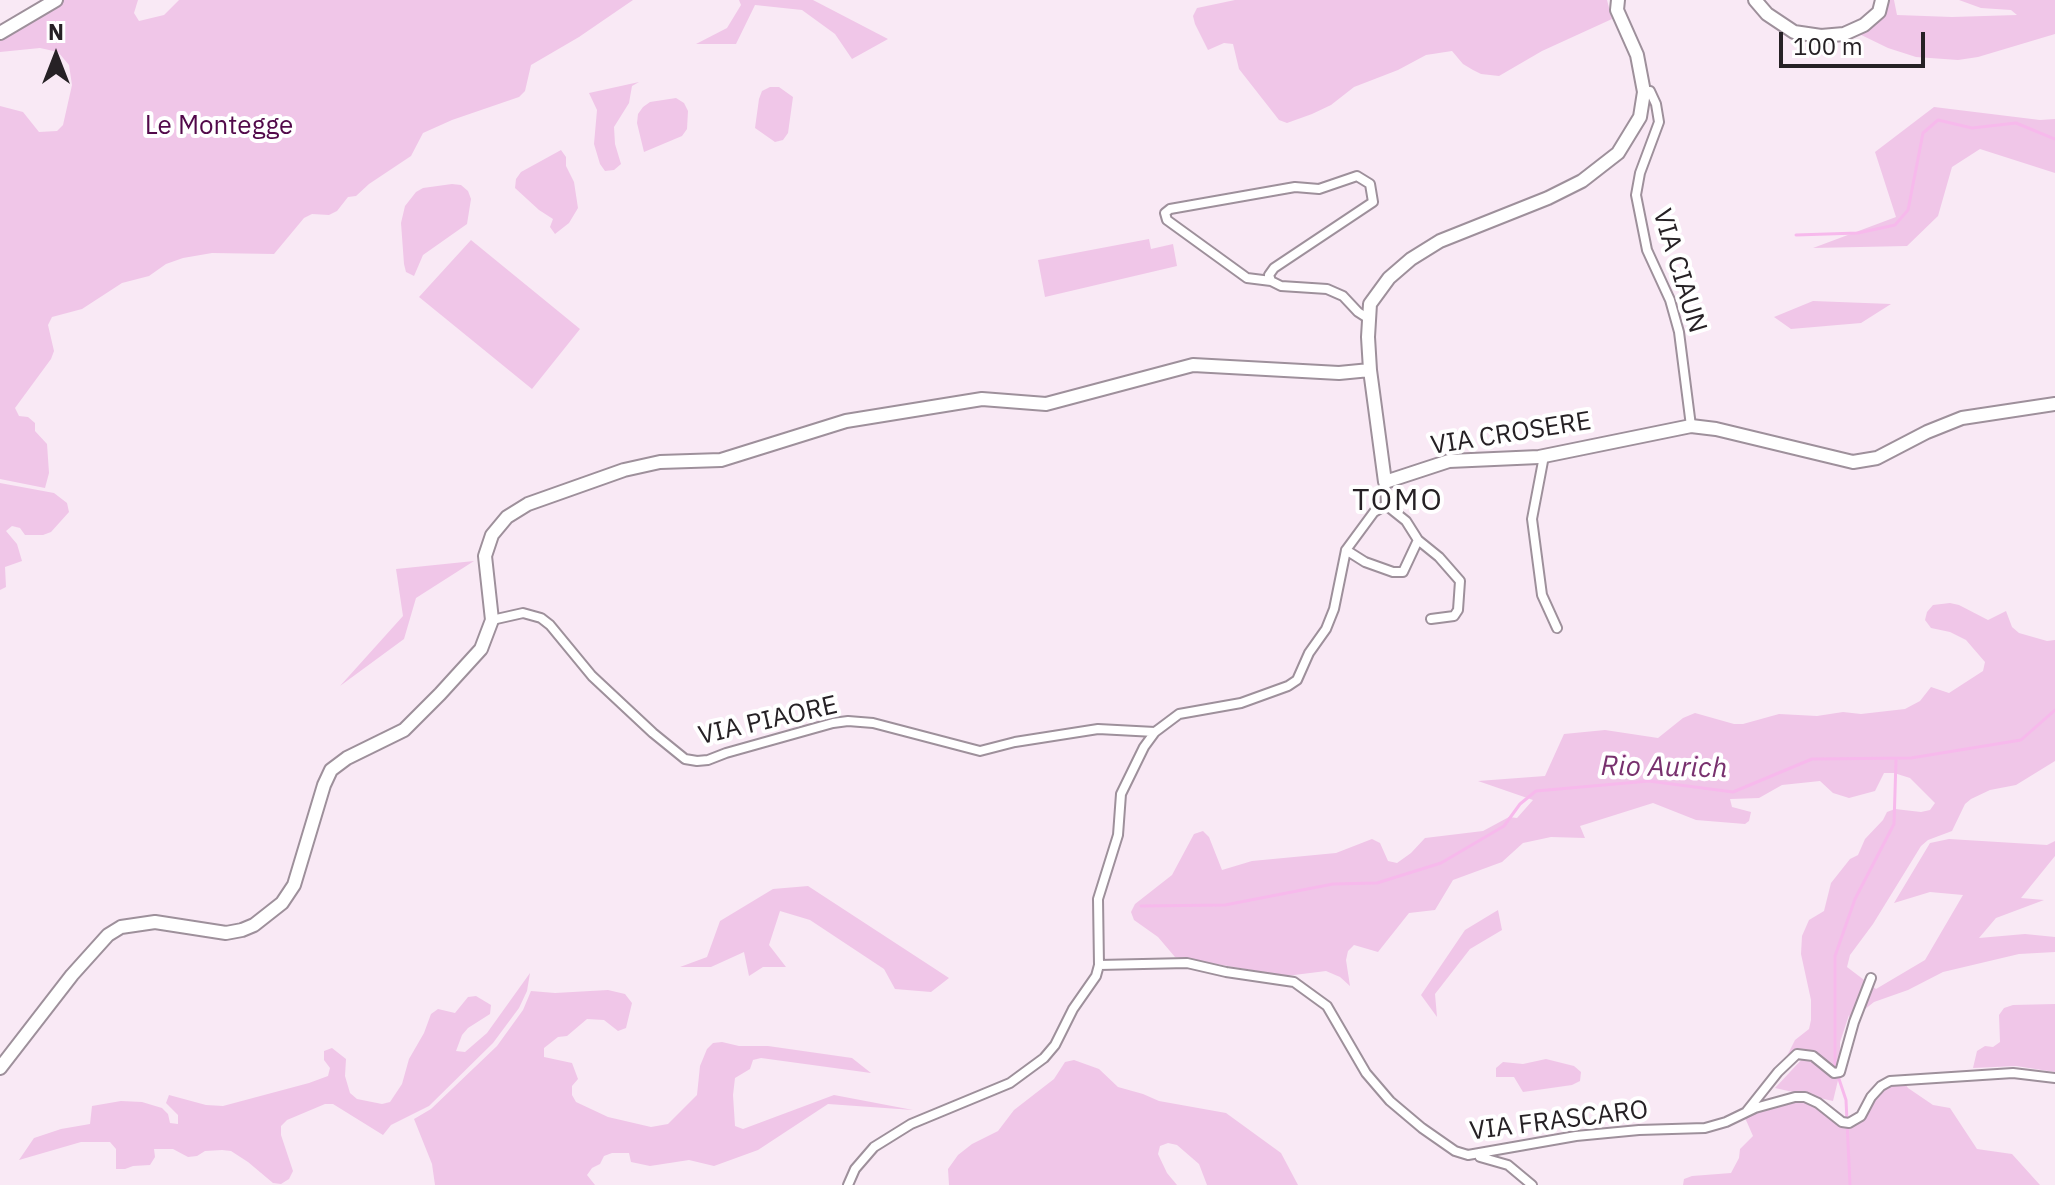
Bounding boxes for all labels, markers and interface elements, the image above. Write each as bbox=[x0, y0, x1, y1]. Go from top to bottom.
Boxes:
north arrow bbox=[16, 16, 96, 96]
scale bar bbox=[1783, 16, 1929, 66]
text: N bbox=[48, 17, 64, 46]
text: 100 m bbox=[1793, 30, 1863, 62]
park label: Le Montegge bbox=[145, 110, 293, 142]
street label: VIA CIAUN bbox=[1645, 205, 1713, 337]
street label: VIA CROSERE bbox=[1429, 406, 1593, 462]
district label: TOMO bbox=[1352, 483, 1444, 519]
street label: VIA PIAORE bbox=[695, 690, 841, 752]
water label: Rio Aurich bbox=[1600, 750, 1728, 786]
street label: VIA FRASCARO bbox=[1468, 1095, 1650, 1147]

